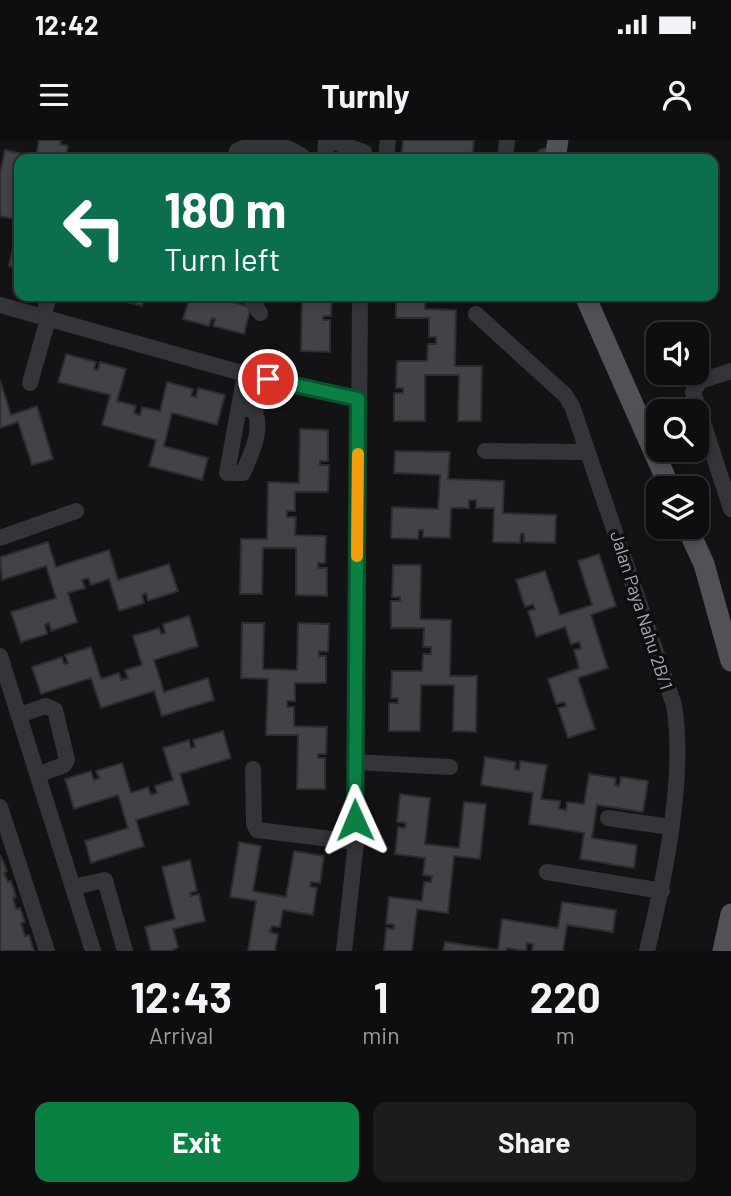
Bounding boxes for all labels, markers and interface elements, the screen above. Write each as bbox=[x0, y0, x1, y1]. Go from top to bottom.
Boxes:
text: 12:42 bbox=[35, 9, 99, 40]
icon: menu bbox=[35, 76, 73, 114]
text: Turnly bbox=[321, 76, 410, 114]
icon: person bbox=[658, 76, 696, 114]
text: 180 m bbox=[164, 179, 287, 238]
icon: left bbox=[49, 182, 140, 273]
text: Turn left bbox=[164, 239, 281, 277]
map controls bbox=[646, 322, 709, 539]
button: sound bbox=[646, 322, 709, 385]
pin bbox=[238, 349, 298, 409]
icon: arrive bbox=[249, 360, 287, 398]
button: search bbox=[646, 399, 709, 462]
button: layers bbox=[646, 476, 709, 539]
street label: Jalan Paya Nahu 2B/1 bbox=[606, 528, 678, 692]
position arrow bbox=[318, 783, 392, 857]
text: 12:43 bbox=[130, 971, 232, 1021]
text: 1 bbox=[373, 971, 388, 1021]
text: 220 bbox=[530, 971, 601, 1021]
text: Arrival bbox=[149, 1021, 213, 1049]
text: min bbox=[362, 1021, 400, 1049]
text: m bbox=[556, 1021, 575, 1049]
button: Exit bbox=[35, 1102, 359, 1182]
button: Share bbox=[373, 1102, 696, 1182]

